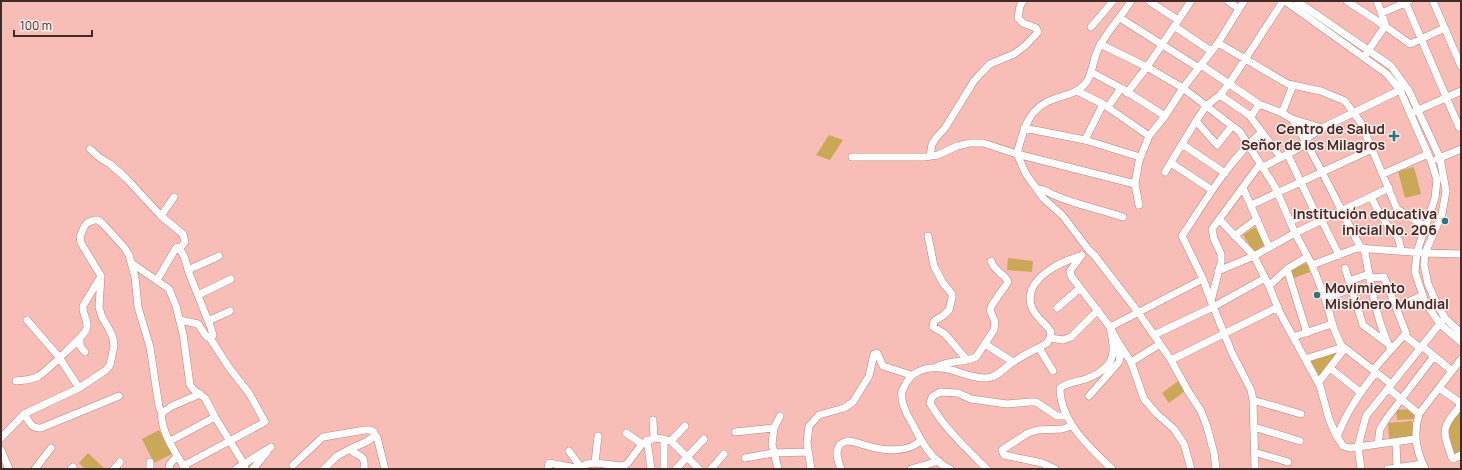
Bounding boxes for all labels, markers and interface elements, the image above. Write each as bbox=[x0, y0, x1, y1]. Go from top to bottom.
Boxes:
scale bar bbox=[14, 12, 92, 38]
text: 100 m bbox=[20, 17, 52, 34]
place label: Centro de Salud Señor de los Milagros bbox=[1241, 119, 1385, 154]
marker: Centro de Salud Señor de los Milagros bbox=[1388, 130, 1400, 142]
place label: Institución educativa inicial No. 206 bbox=[1293, 204, 1437, 239]
marker: Institución educativa inicial No. 206 bbox=[1440, 216, 1450, 226]
place label: Movimiento Misiónero Mundial bbox=[1325, 278, 1449, 313]
marker: Movimiento Misiónero Mundial bbox=[1312, 290, 1322, 300]

